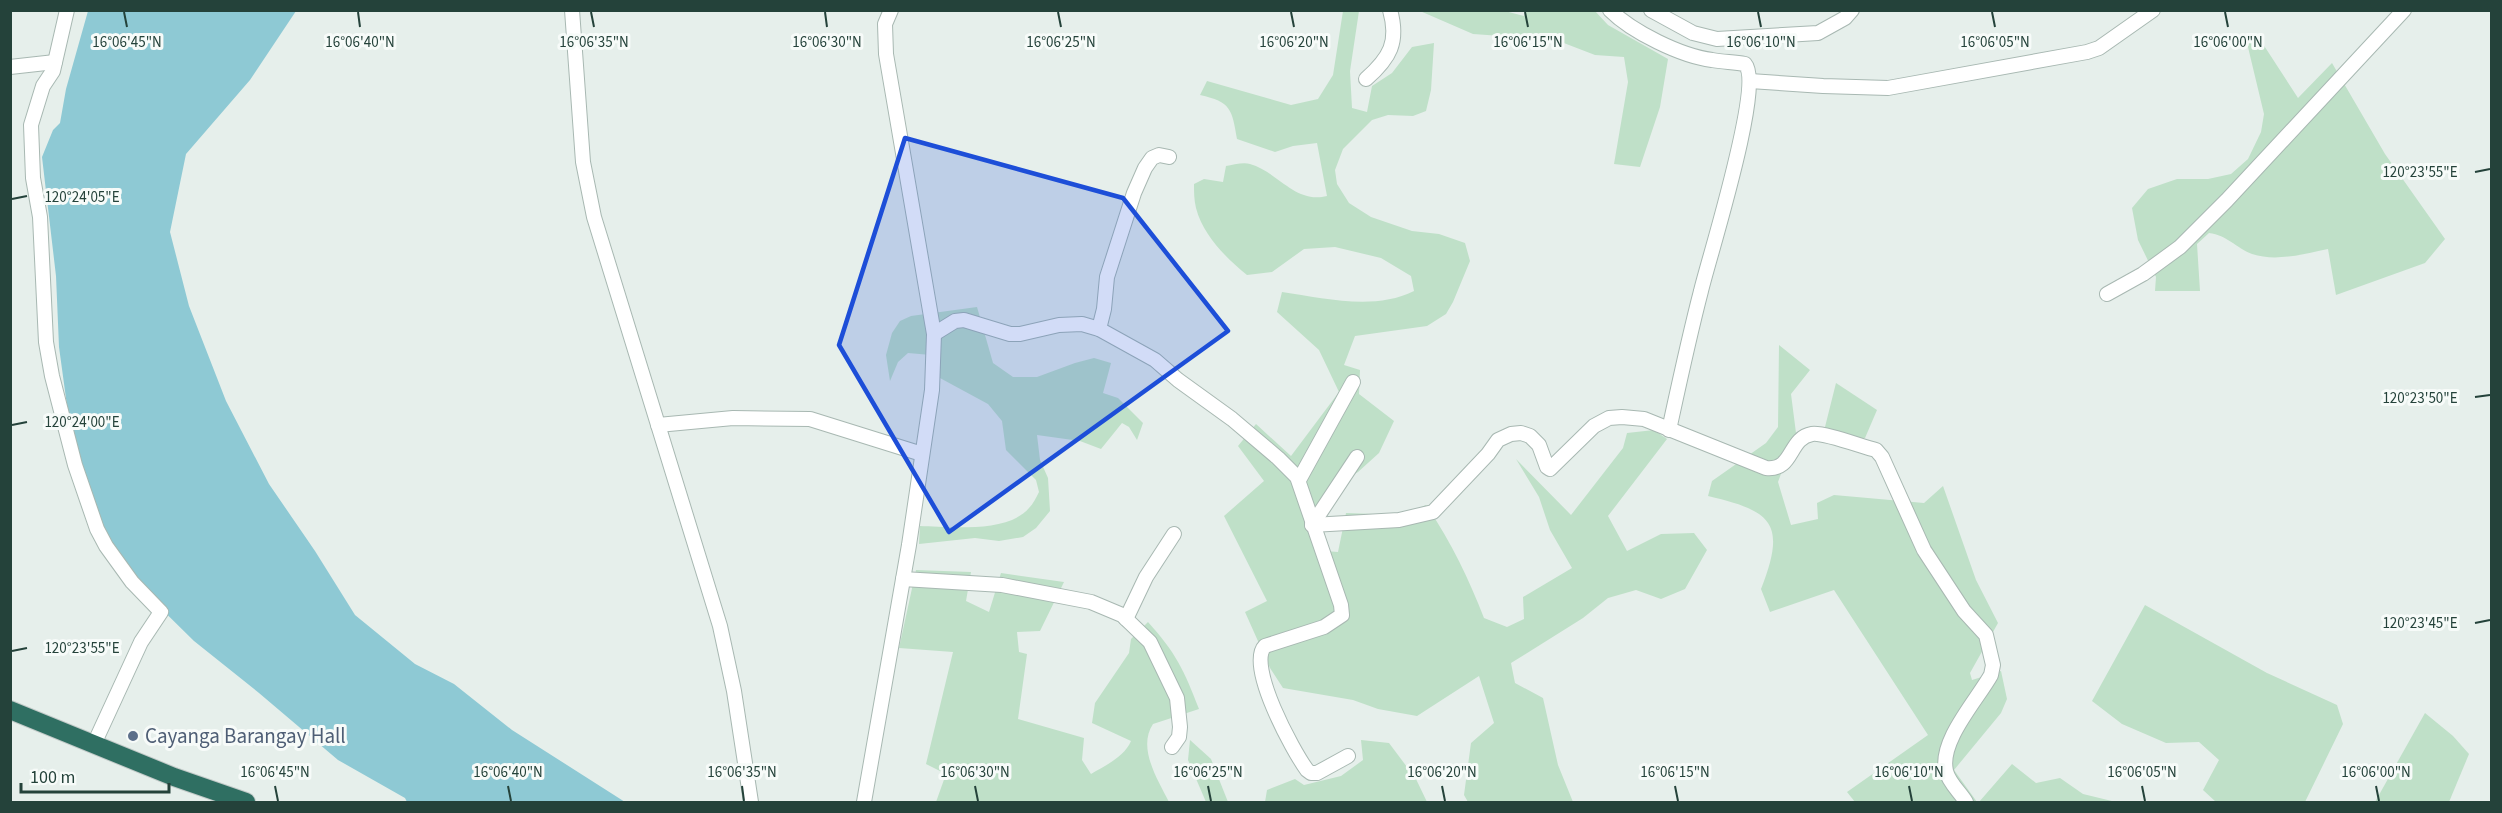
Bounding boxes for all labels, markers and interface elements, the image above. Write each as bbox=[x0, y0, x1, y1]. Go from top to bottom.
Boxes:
text: 16°06'45"N bbox=[92, 32, 162, 53]
text: 16°06'40"N bbox=[325, 32, 395, 53]
text: 16°06'35"N bbox=[559, 32, 629, 53]
text: 16°06'30"N bbox=[792, 32, 862, 53]
text: 16°06'25"N bbox=[1026, 32, 1096, 53]
text: 16°06'20"N bbox=[1259, 32, 1329, 53]
text: 16°06'15"N bbox=[1493, 32, 1563, 53]
text: 16°06'10"N bbox=[1726, 32, 1796, 53]
text: 16°06'05"N bbox=[1960, 32, 2030, 53]
text: 16°06'00"N bbox=[2193, 32, 2263, 53]
text: 120°23'55"E bbox=[2382, 162, 2458, 183]
text: 120°24'05"E bbox=[44, 187, 120, 208]
text: 120°23'50"E bbox=[2382, 388, 2458, 409]
text: 120°24'00"E bbox=[44, 412, 120, 433]
text: 120°23'45"E bbox=[2382, 613, 2458, 634]
text: 120°23'55"E bbox=[44, 638, 120, 659]
place label: Cayanga Barangay Hall bbox=[145, 721, 346, 751]
marker: Cayanga Barangay Hall bbox=[126, 729, 140, 743]
scale bar bbox=[21, 756, 170, 794]
text: 16°06'45"N bbox=[240, 762, 310, 783]
text: 16°06'40"N bbox=[473, 762, 543, 783]
text: 16°06'35"N bbox=[707, 762, 777, 783]
text: 16°06'30"N bbox=[940, 762, 1010, 783]
text: 16°06'25"N bbox=[1173, 762, 1243, 783]
text: 16°06'20"N bbox=[1407, 762, 1477, 783]
text: 16°06'15"N bbox=[1640, 762, 1710, 783]
text: 16°06'10"N bbox=[1874, 762, 1944, 783]
text: 16°06'05"N bbox=[2107, 762, 2177, 783]
text: 16°06'00"N bbox=[2341, 762, 2411, 783]
text: 100 m bbox=[30, 765, 75, 790]

